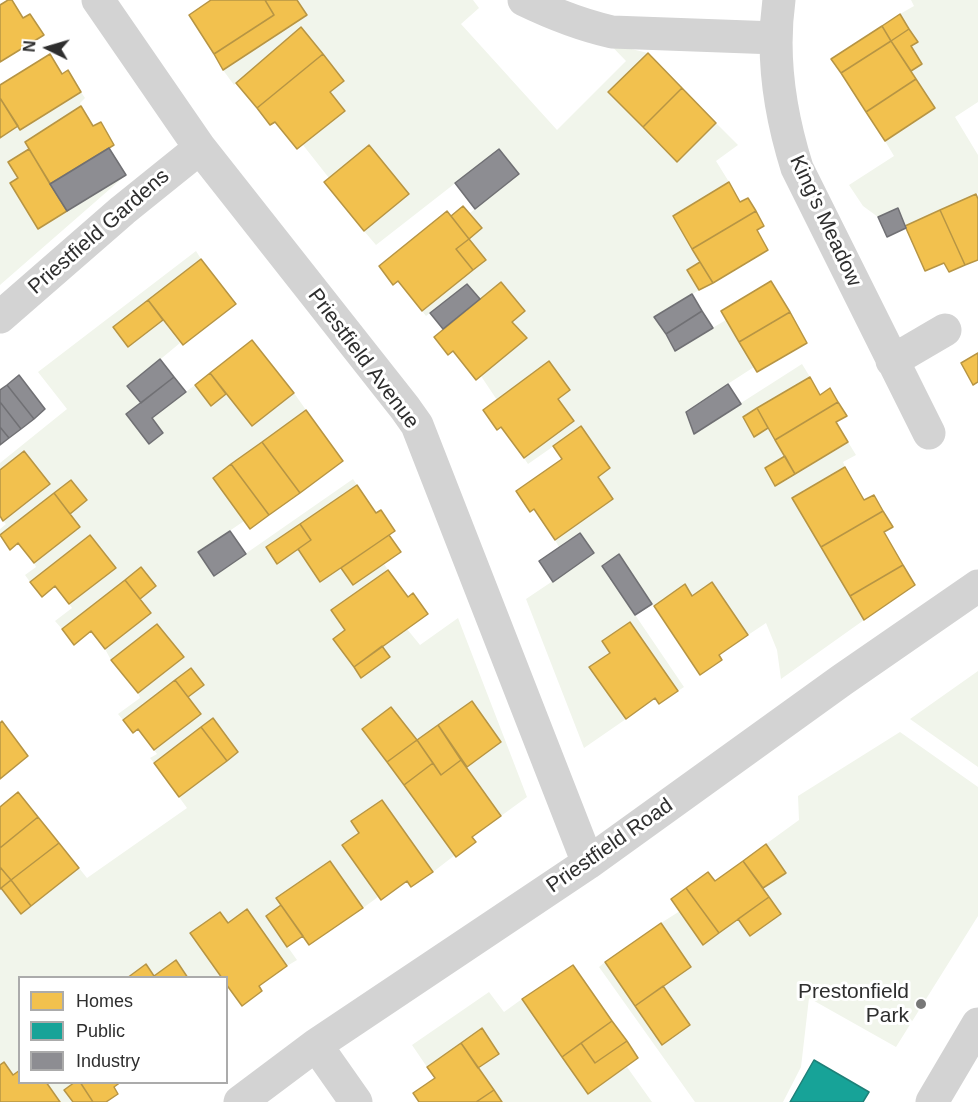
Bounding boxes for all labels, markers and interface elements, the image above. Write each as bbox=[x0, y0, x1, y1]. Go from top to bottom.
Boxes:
north arrow bbox=[18, 18, 78, 78]
text: N bbox=[21, 40, 39, 53]
street label: King's Meadow bbox=[784, 151, 866, 291]
street label: Priestfield Gardens bbox=[23, 164, 175, 300]
street label: Priestfield Avenue bbox=[302, 284, 424, 434]
street label: Priestfield Road bbox=[542, 793, 678, 899]
legend bbox=[18, 976, 228, 1084]
place label: Prestonfield Park bbox=[798, 979, 909, 1029]
text: Homes bbox=[76, 991, 133, 1011]
marker: Prestonfield Park bbox=[914, 997, 928, 1011]
text: Public bbox=[76, 1021, 125, 1041]
text: Industry bbox=[76, 1051, 140, 1071]

